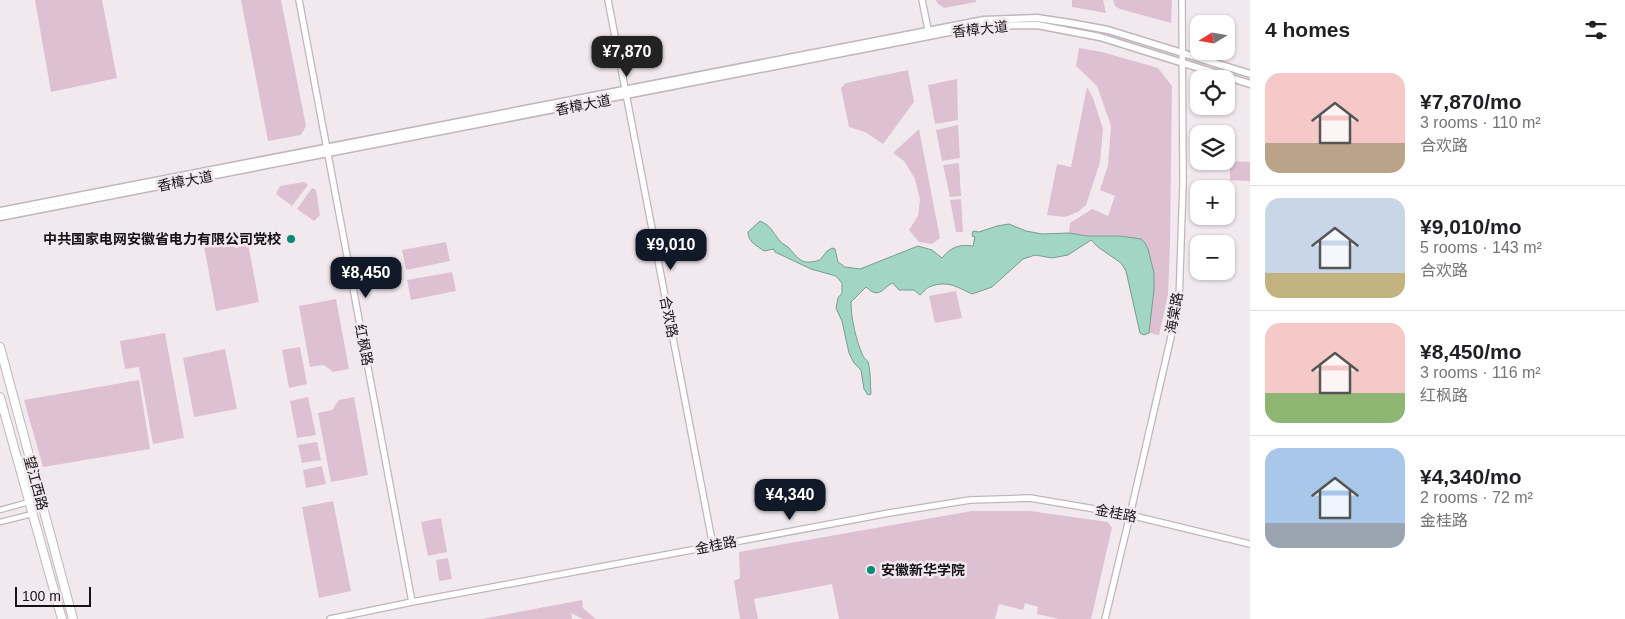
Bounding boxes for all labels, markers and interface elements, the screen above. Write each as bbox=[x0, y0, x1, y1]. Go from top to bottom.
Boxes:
north arrow bbox=[1190, 15, 1235, 60]
map controls bbox=[1190, 15, 1235, 280]
icon: filters bbox=[1582, 16, 1610, 44]
street label: 香樟大道 bbox=[951, 18, 1009, 40]
text: 4 homes bbox=[1265, 18, 1350, 41]
pin: ¥7,870 bbox=[586, 36, 668, 78]
text: ¥7,870 bbox=[603, 43, 651, 60]
button: locate bbox=[1190, 70, 1235, 115]
text: ¥7,870/mo bbox=[1420, 90, 1522, 113]
street label: 香樟大道 bbox=[554, 92, 612, 118]
icon: home bbox=[1305, 93, 1365, 153]
text: 3 rooms · 110 m² bbox=[1420, 114, 1541, 131]
button: layers bbox=[1190, 125, 1235, 170]
text: 合欢路 bbox=[1420, 137, 1468, 154]
street label: 香樟大道 bbox=[156, 168, 214, 194]
button: + bbox=[1190, 180, 1235, 225]
text: ¥9,010/mo bbox=[1420, 215, 1522, 238]
icon: home bbox=[1305, 218, 1365, 278]
pin: ¥9,010 bbox=[630, 228, 712, 271]
place label: 中共国家电网安徽省电力有限公司党校 bbox=[43, 231, 281, 247]
marker: 中共国家电网安徽省电力有限公司党校 bbox=[285, 233, 297, 245]
button: − bbox=[1190, 235, 1235, 280]
text: ¥9,010 bbox=[647, 236, 695, 253]
text: 5 rooms · 143 m² bbox=[1420, 239, 1542, 256]
pin: ¥8,450 bbox=[325, 256, 407, 299]
text: 合欢路 bbox=[1420, 262, 1468, 279]
text: ¥8,450 bbox=[342, 264, 390, 281]
street label: 海棠路 bbox=[1162, 291, 1186, 335]
street label: 合欢路 bbox=[657, 295, 681, 339]
street label: 红枫路 bbox=[352, 323, 376, 367]
text: ¥8,450/mo bbox=[1420, 340, 1522, 363]
icon: home bbox=[1305, 343, 1365, 403]
text: 3 rooms · 116 m² bbox=[1420, 364, 1541, 381]
text: 红枫路 bbox=[1420, 387, 1468, 404]
street label: 望江西路 bbox=[21, 454, 51, 512]
text: ¥4,340/mo bbox=[1420, 465, 1522, 488]
icon: home bbox=[1305, 468, 1365, 528]
pin: ¥4,340 bbox=[749, 478, 831, 521]
text: ¥4,340 bbox=[766, 486, 814, 503]
text: 2 rooms · 72 m² bbox=[1420, 489, 1533, 506]
street label: 金桂路 bbox=[1094, 501, 1138, 525]
text: 金桂路 bbox=[1420, 512, 1468, 529]
street label: 金桂路 bbox=[694, 533, 738, 557]
place label: 安徽新华学院 bbox=[881, 562, 965, 578]
marker: 安徽新华学院 bbox=[865, 564, 877, 576]
scale bar bbox=[15, 584, 91, 607]
text: 100 m bbox=[22, 588, 61, 604]

